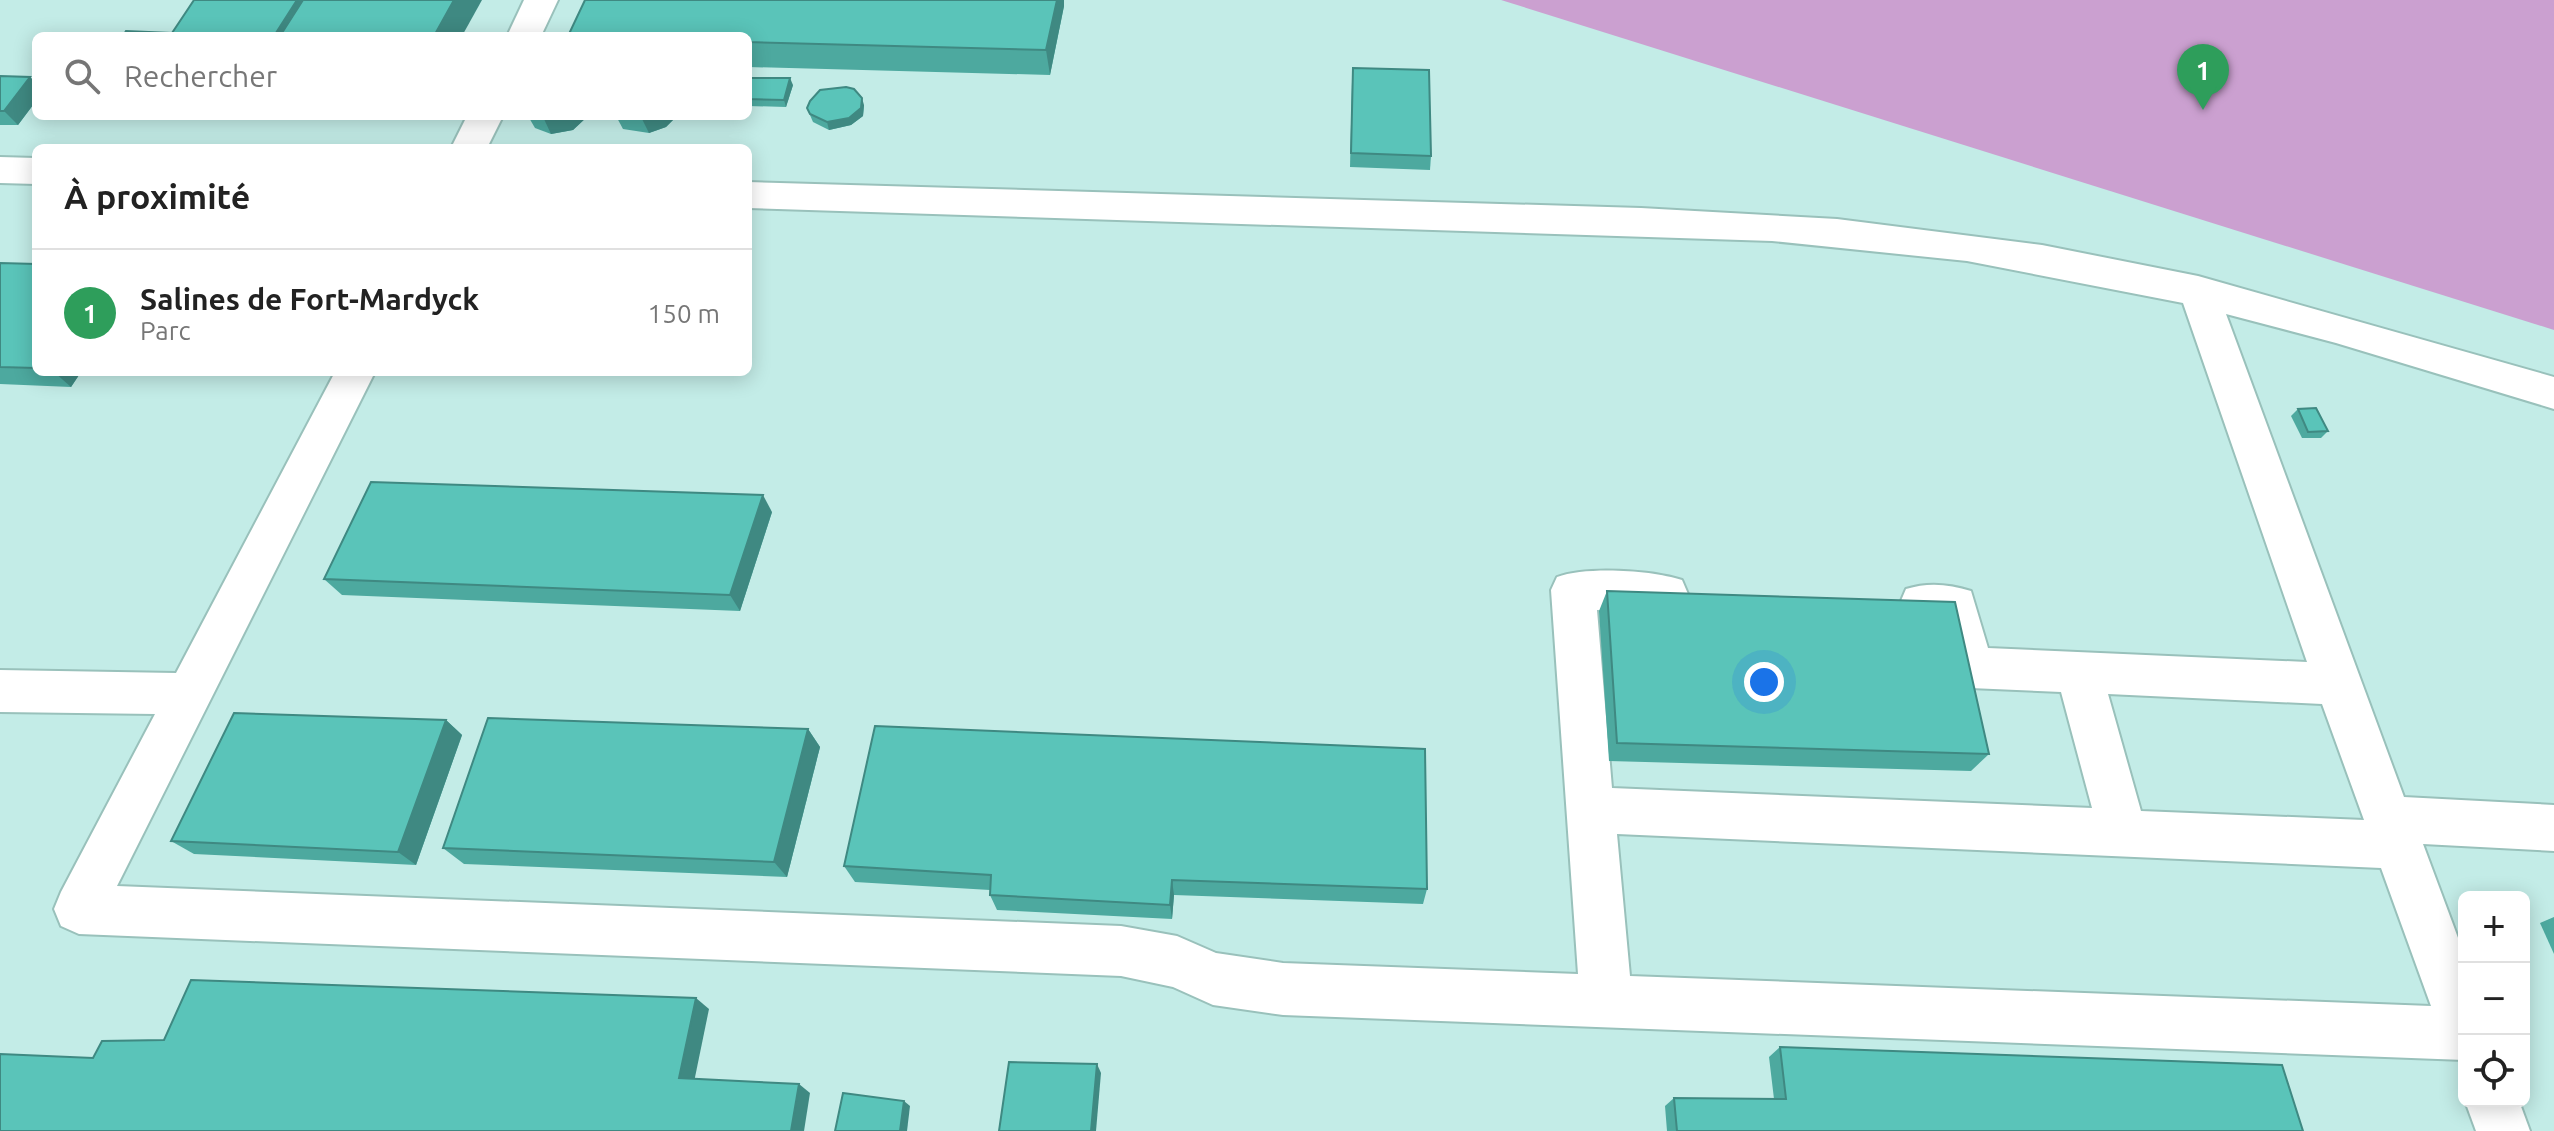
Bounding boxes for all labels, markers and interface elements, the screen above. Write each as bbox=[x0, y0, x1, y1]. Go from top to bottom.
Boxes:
search box bbox=[32, 32, 752, 120]
pin: 1 bbox=[2177, 44, 2229, 110]
icon: search bbox=[60, 54, 104, 98]
text: Rechercher bbox=[124, 59, 277, 93]
text: À proximité bbox=[64, 177, 250, 215]
text: Salines de Fort-Mardyck bbox=[140, 282, 479, 316]
text: 1 bbox=[83, 299, 97, 328]
text: 150 m bbox=[648, 299, 720, 328]
text: Parc bbox=[140, 316, 191, 345]
your location bbox=[1744, 662, 1784, 702]
map controls bbox=[2458, 891, 2530, 1107]
button: + bbox=[2458, 891, 2530, 963]
button: − bbox=[2458, 963, 2530, 1035]
button: locate bbox=[2458, 1035, 2530, 1107]

